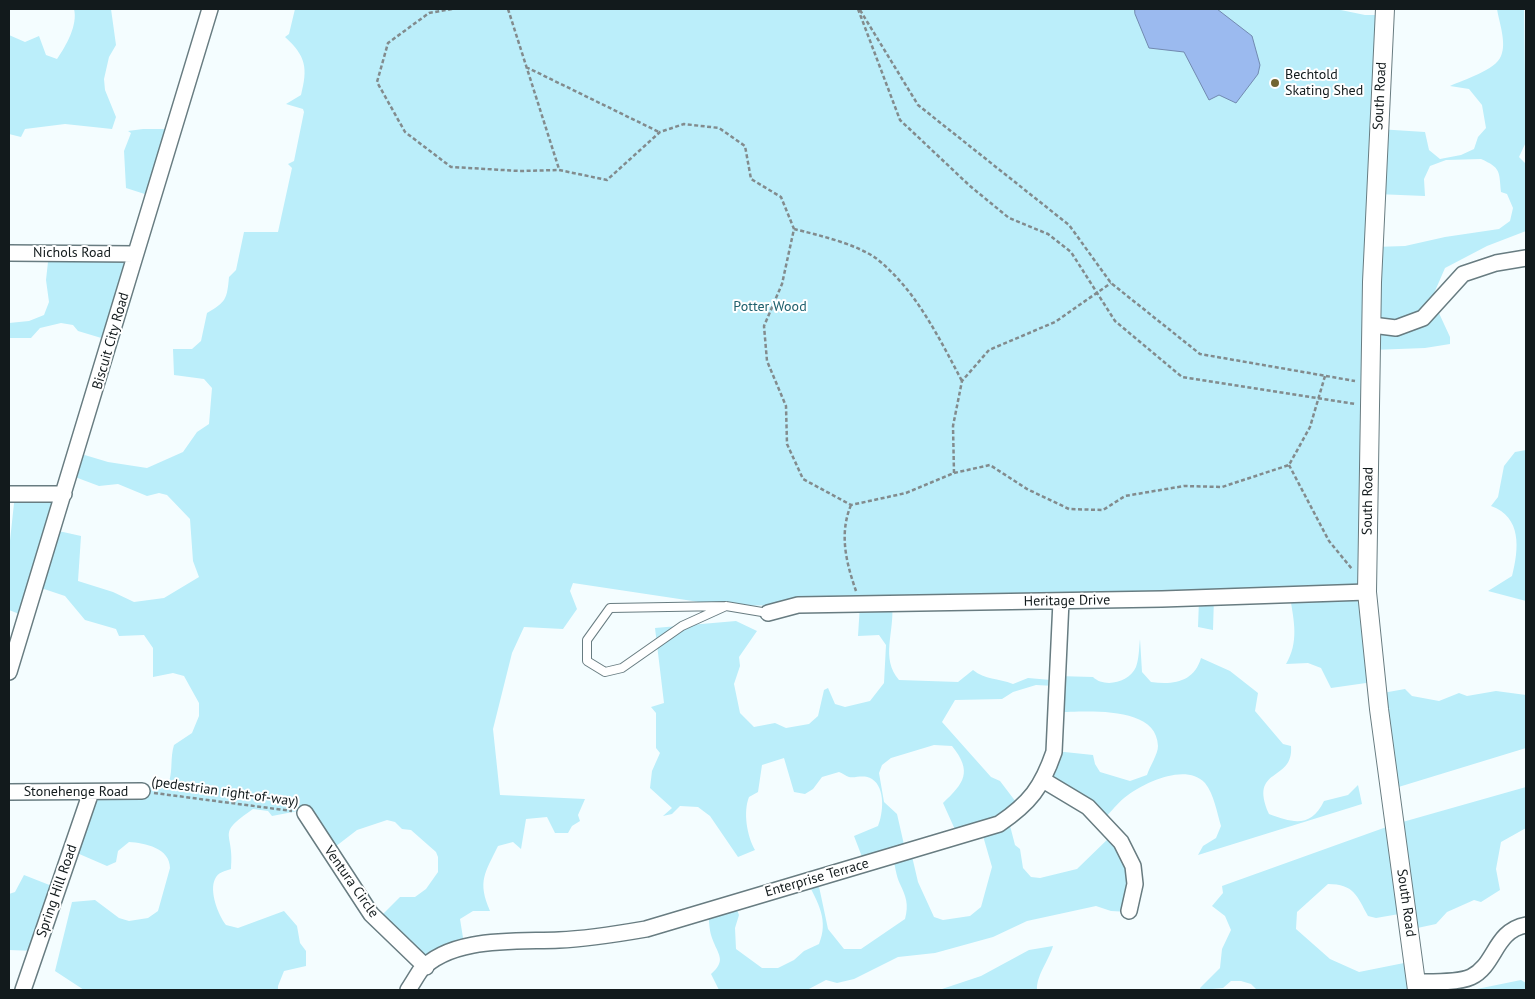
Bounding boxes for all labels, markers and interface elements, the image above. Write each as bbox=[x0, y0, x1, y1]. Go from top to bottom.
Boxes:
street label: South Road bbox=[1370, 61, 1390, 131]
place label: Bechtold Skating Shed bbox=[1285, 67, 1363, 100]
marker: Bechtold Skating Shed bbox=[1269, 77, 1281, 89]
street label: Nichols Road bbox=[33, 245, 111, 261]
street label: Biscuit City Road bbox=[89, 290, 133, 392]
park label: Potter Wood bbox=[733, 299, 807, 315]
street label: South Road bbox=[1359, 467, 1377, 535]
street label: Heritage Drive bbox=[1024, 592, 1110, 610]
street label: (pedestrian right-of-way) bbox=[150, 773, 300, 811]
street label: Stonehenge Road bbox=[24, 784, 128, 800]
street label: Spring Hill Road bbox=[33, 842, 81, 940]
street label: Ventura Circle bbox=[320, 843, 382, 921]
street label: Enterprise Terrace bbox=[763, 855, 871, 901]
street label: South Road bbox=[1393, 868, 1419, 938]

